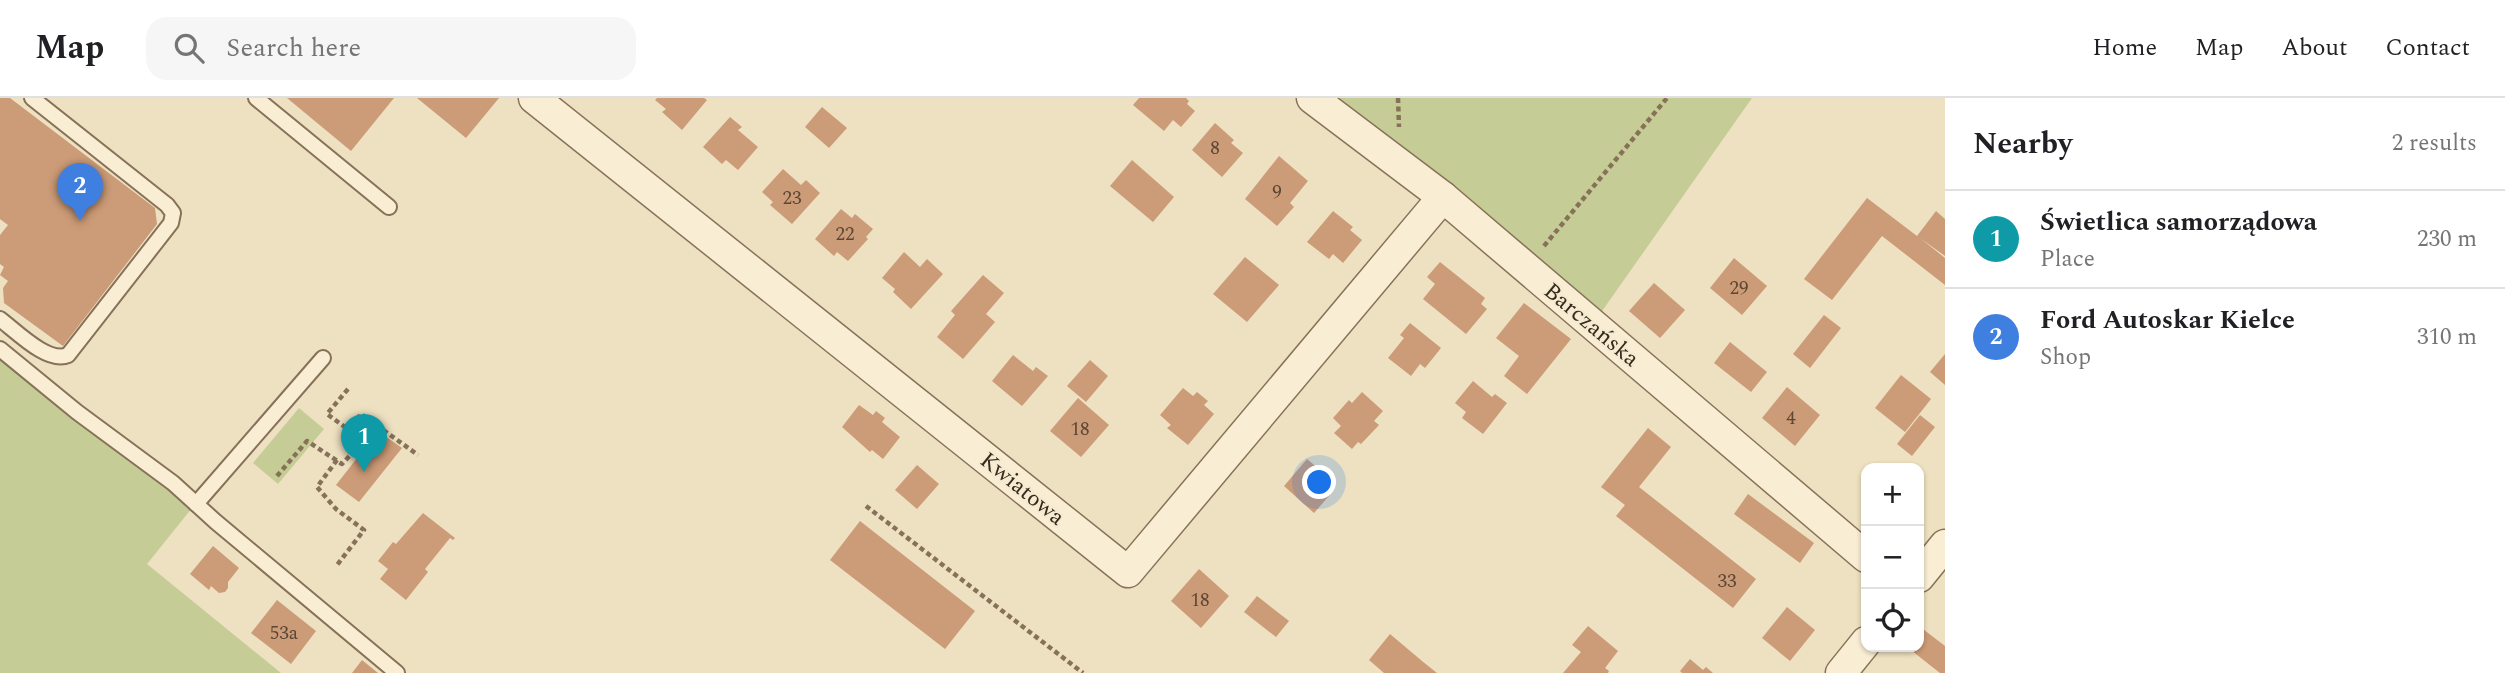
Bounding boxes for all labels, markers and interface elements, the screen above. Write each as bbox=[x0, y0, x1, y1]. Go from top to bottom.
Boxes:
search box bbox=[146, 17, 636, 80]
text: Map bbox=[35, 23, 104, 73]
text: Search here bbox=[226, 28, 361, 68]
icon: search bbox=[170, 29, 208, 67]
text: Home bbox=[2092, 30, 2157, 66]
text: Map bbox=[2195, 30, 2243, 66]
text: About bbox=[2281, 30, 2347, 66]
text: Contact bbox=[2385, 30, 2470, 66]
text: Nearby bbox=[1973, 121, 2072, 167]
text: 2 results bbox=[2392, 126, 2477, 161]
house number: 8 bbox=[1210, 134, 1220, 163]
pin: 2 bbox=[57, 163, 103, 221]
house number: 9 bbox=[1272, 178, 1282, 207]
house number: 23 bbox=[782, 184, 802, 213]
text: Świetlica samorządowa bbox=[2040, 202, 2317, 242]
house number: 22 bbox=[835, 220, 855, 249]
text: 1 bbox=[1990, 222, 2002, 257]
text: 230 m bbox=[2417, 222, 2477, 257]
text: Place bbox=[2040, 242, 2095, 277]
street label: Barczańska bbox=[1535, 274, 1647, 376]
house number: 29 bbox=[1729, 274, 1749, 303]
text: Ford Autoskar Kielce bbox=[2040, 300, 2295, 340]
text: 2 bbox=[1990, 320, 2002, 355]
text: 310 m bbox=[2417, 320, 2477, 355]
text: Shop bbox=[2040, 340, 2091, 375]
house number: 4 bbox=[1786, 404, 1796, 433]
pin: 1 bbox=[341, 414, 387, 472]
house number: 18 bbox=[1070, 415, 1090, 444]
street label: Kwiatowa bbox=[972, 444, 1072, 535]
map controls bbox=[1861, 463, 1924, 652]
button: + bbox=[1861, 463, 1924, 526]
your location bbox=[1302, 465, 1336, 499]
button: − bbox=[1861, 526, 1924, 589]
house number: 33 bbox=[1717, 567, 1737, 596]
house number: 18 bbox=[1190, 586, 1210, 615]
button: locate bbox=[1861, 589, 1924, 652]
house number: 53a bbox=[270, 619, 299, 648]

